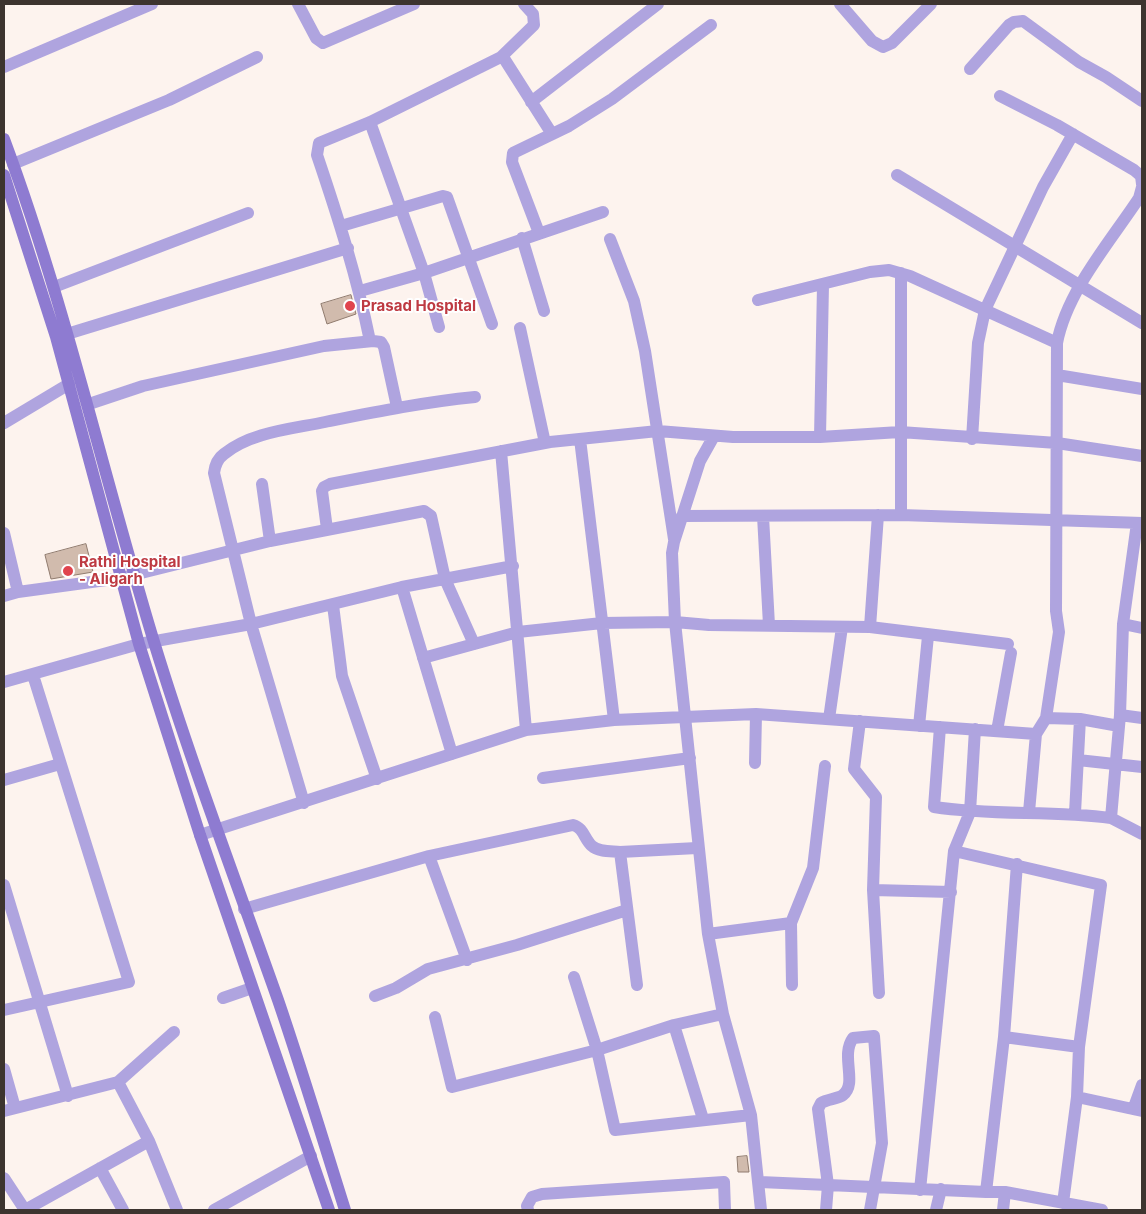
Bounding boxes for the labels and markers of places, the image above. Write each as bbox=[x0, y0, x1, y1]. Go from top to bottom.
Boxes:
place label: Prasad Hospital bbox=[361, 297, 476, 315]
marker: Prasad Hospital bbox=[343, 299, 357, 313]
place label: Rathi Hospital - Aligarh bbox=[79, 553, 181, 588]
marker: Rathi Hospital - Aligarh bbox=[61, 564, 75, 578]

